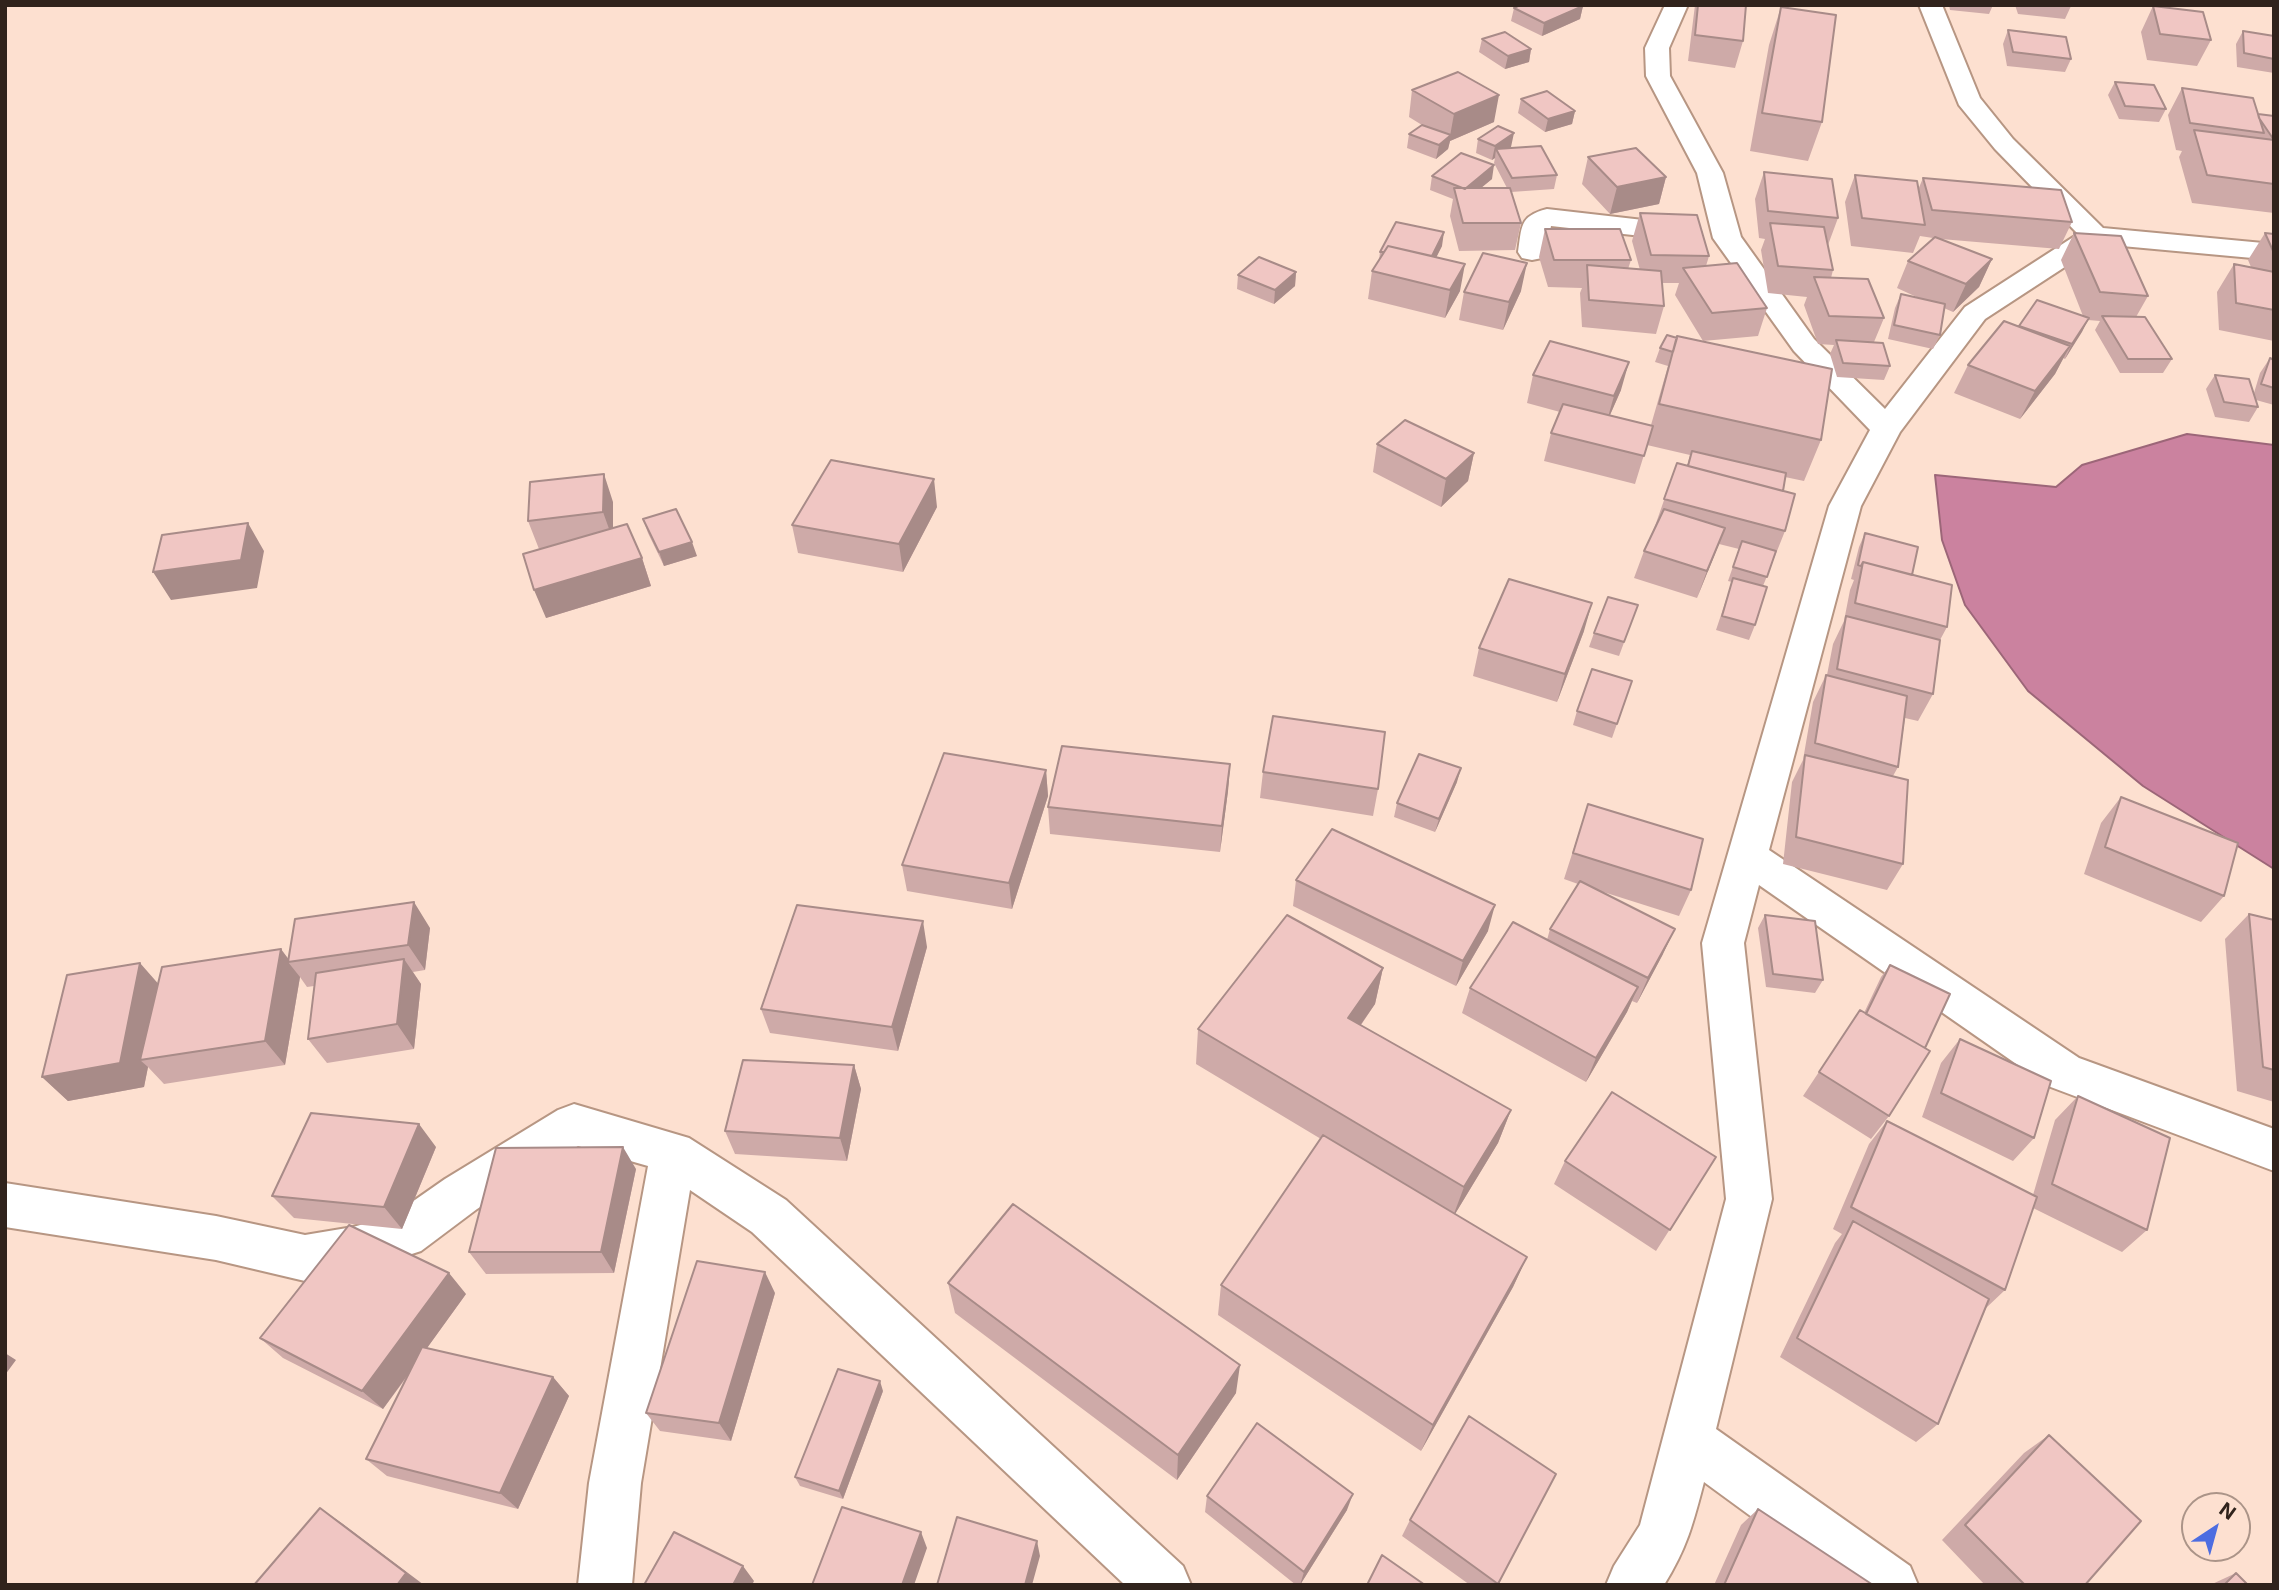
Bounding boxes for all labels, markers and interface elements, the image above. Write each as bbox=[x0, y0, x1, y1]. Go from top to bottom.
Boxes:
north arrow bbox=[2181, 1492, 2251, 1562]
text: N bbox=[2215, 1498, 2240, 1525]

